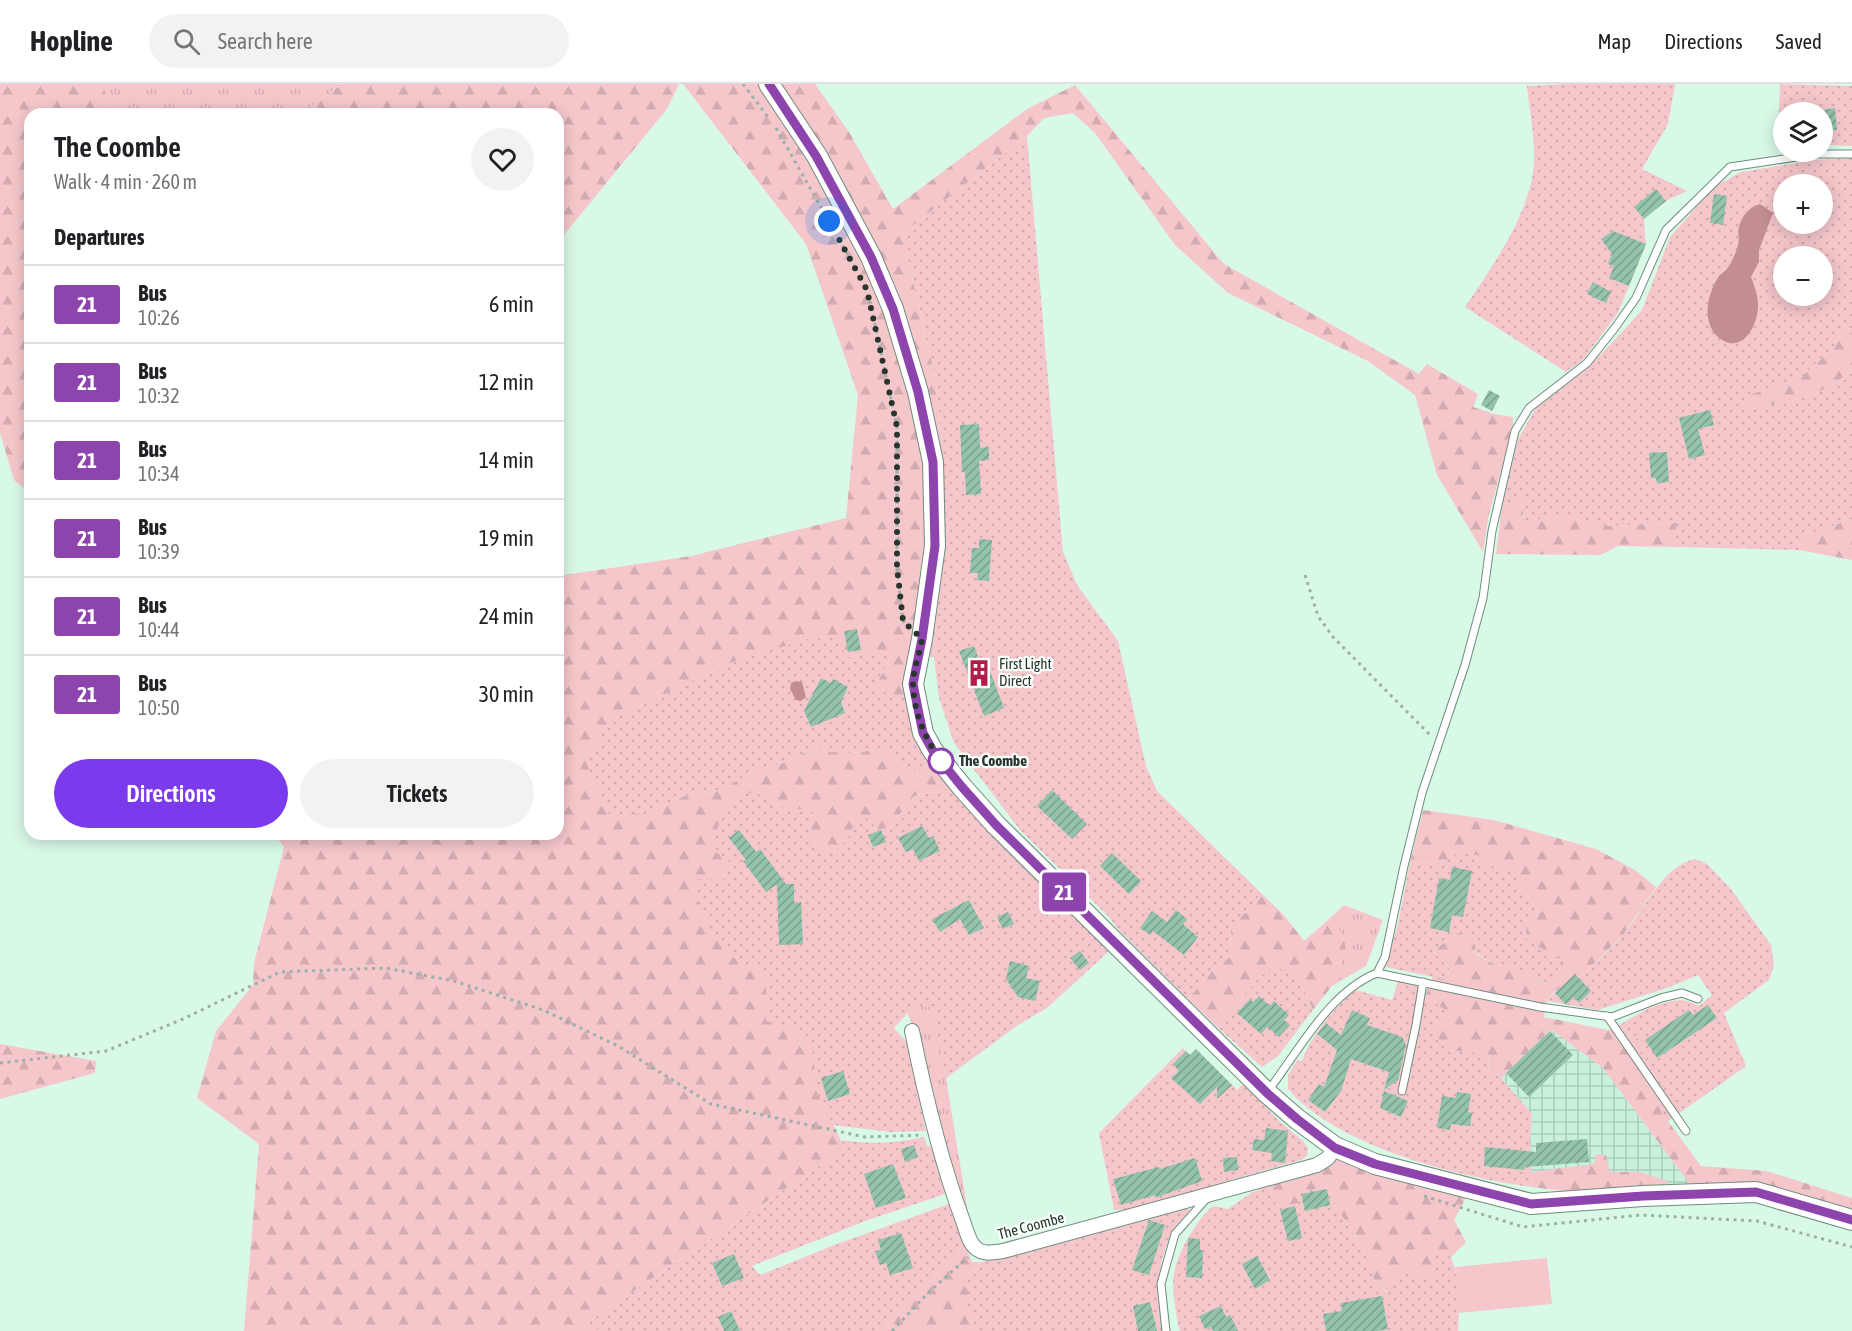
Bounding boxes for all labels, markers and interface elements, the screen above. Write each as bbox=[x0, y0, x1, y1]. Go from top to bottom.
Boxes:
search box bbox=[149, 14, 569, 68]
text: Hopline bbox=[30, 25, 113, 57]
icon: search bbox=[170, 25, 203, 58]
text: Search here bbox=[218, 28, 313, 54]
text: Map bbox=[1597, 29, 1631, 53]
text: Directions bbox=[1664, 29, 1743, 53]
text: Saved bbox=[1776, 29, 1822, 53]
map controls bbox=[1773, 102, 1833, 306]
button: layers bbox=[1773, 102, 1833, 162]
button: heart bbox=[471, 128, 534, 191]
text: The Coombe bbox=[54, 131, 181, 163]
text: Walk · 4 min · 260 m bbox=[54, 170, 197, 193]
button: + bbox=[1773, 174, 1833, 234]
your location bbox=[814, 206, 844, 236]
text: Departures bbox=[54, 224, 144, 250]
button: − bbox=[1773, 246, 1833, 306]
text: Bus bbox=[138, 280, 167, 306]
text: 6 min bbox=[489, 291, 534, 317]
text: 21 bbox=[77, 292, 97, 316]
text: 10:26 bbox=[138, 306, 180, 329]
text: Bus bbox=[138, 358, 167, 384]
text: 12 min bbox=[479, 369, 534, 395]
text: 21 bbox=[77, 370, 97, 394]
text: 10:32 bbox=[138, 384, 180, 407]
text: Bus bbox=[138, 436, 167, 462]
text: 14 min bbox=[479, 447, 534, 473]
text: 21 bbox=[77, 448, 97, 472]
text: 10:34 bbox=[138, 462, 180, 485]
text: Bus bbox=[138, 514, 167, 540]
text: 19 min bbox=[479, 525, 534, 551]
text: 21 bbox=[77, 526, 97, 550]
text: 10:39 bbox=[138, 540, 180, 563]
text: Bus bbox=[138, 592, 167, 618]
text: 24 min bbox=[479, 603, 534, 629]
text: 21 bbox=[77, 604, 97, 628]
text: 10:44 bbox=[138, 618, 180, 641]
place label: First Light Direct bbox=[999, 655, 1052, 689]
building icon: First Light Direct bbox=[964, 658, 994, 688]
text: Bus bbox=[138, 670, 167, 696]
text: 30 min bbox=[479, 681, 534, 707]
text: 21 bbox=[77, 682, 97, 706]
text: 10:50 bbox=[138, 696, 180, 719]
marker: The Coombe bbox=[928, 748, 954, 774]
place label: The Coombe bbox=[959, 752, 1027, 769]
button: Directions bbox=[54, 759, 288, 828]
button: Tickets bbox=[300, 759, 534, 828]
line badge: 21 bbox=[1037, 872, 1091, 912]
text: 21 bbox=[1054, 880, 1074, 904]
street label: The Coombe bbox=[996, 1208, 1066, 1243]

